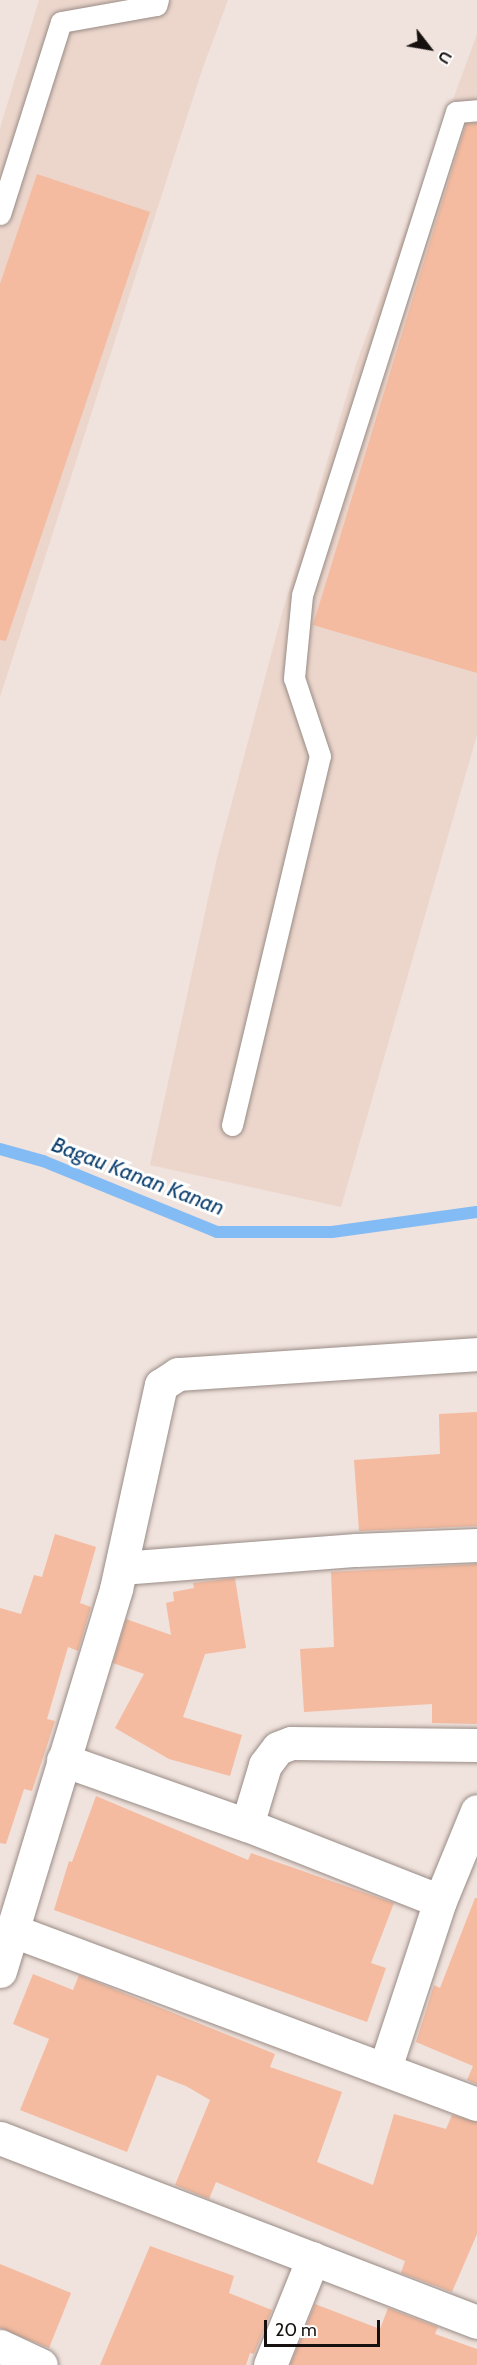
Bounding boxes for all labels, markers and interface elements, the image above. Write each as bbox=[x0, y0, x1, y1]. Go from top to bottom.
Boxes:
north arrow bbox=[399, 18, 459, 78]
text: U bbox=[434, 48, 456, 67]
water label: Bagau Kanan Kanan bbox=[48, 1131, 228, 1221]
scale bar bbox=[267, 2308, 382, 2346]
text: 20 m bbox=[275, 2319, 317, 2341]

